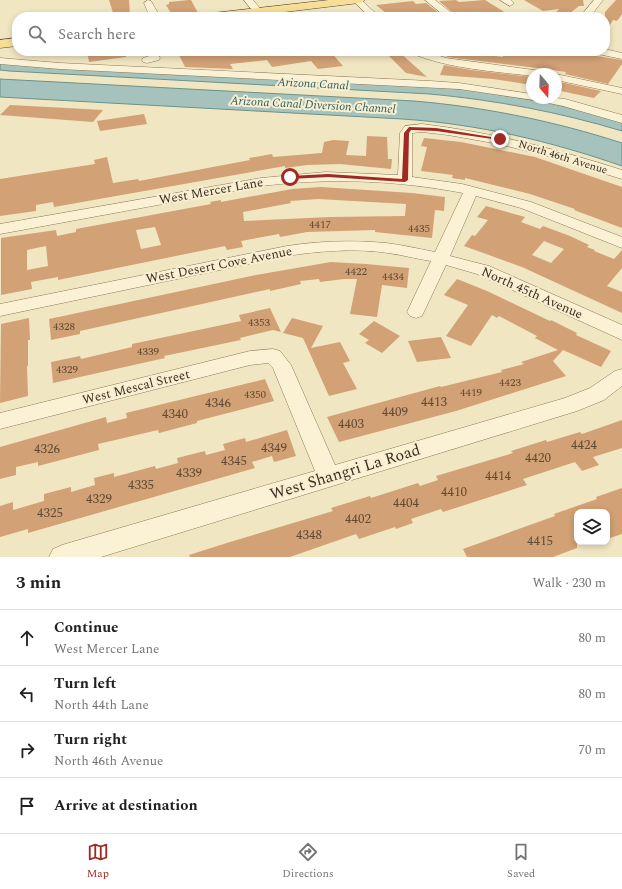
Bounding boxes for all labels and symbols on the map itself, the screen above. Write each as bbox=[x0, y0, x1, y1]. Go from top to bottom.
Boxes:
north arrow bbox=[526, 68, 562, 104]
water label: Arizona Canal bbox=[276, 73, 349, 95]
water label: Arizona Canal Diversion Channel bbox=[229, 91, 396, 119]
route end bbox=[491, 130, 509, 148]
street label: North 46th Avenue bbox=[516, 135, 610, 179]
route start bbox=[281, 168, 299, 186]
street label: West Mercer Lane bbox=[157, 172, 265, 210]
house number: 4417 bbox=[309, 216, 331, 233]
house number: 4435 bbox=[408, 220, 430, 237]
street label: West Desert Cove Avenue bbox=[144, 241, 294, 289]
street label: North 45th Avenue bbox=[478, 262, 586, 324]
house number: 4422 bbox=[345, 263, 367, 280]
house number: 4434 bbox=[382, 268, 404, 285]
house number: 4353 bbox=[248, 314, 270, 331]
house number: 4328 bbox=[53, 318, 75, 335]
house number: 4339 bbox=[137, 343, 159, 360]
house number: 4329 bbox=[56, 361, 78, 378]
street label: West Mescal Street bbox=[80, 364, 192, 410]
house number: 4423 bbox=[499, 374, 521, 391]
house number: 4419 bbox=[460, 384, 482, 401]
house number: 4350 bbox=[244, 386, 266, 403]
house number: 4413 bbox=[421, 392, 448, 412]
house number: 4346 bbox=[205, 393, 232, 413]
house number: 4409 bbox=[382, 402, 409, 422]
house number: 4340 bbox=[162, 404, 189, 424]
house number: 4403 bbox=[338, 414, 365, 434]
house number: 4424 bbox=[571, 435, 598, 455]
house number: 4349 bbox=[261, 438, 288, 458]
street label: West Shangri La Road bbox=[267, 438, 423, 506]
house number: 4326 bbox=[34, 439, 61, 459]
house number: 4420 bbox=[525, 448, 552, 468]
house number: 4345 bbox=[221, 451, 247, 471]
house number: 4339 bbox=[176, 463, 203, 483]
house number: 4414 bbox=[485, 466, 512, 486]
house number: 4335 bbox=[128, 475, 154, 495]
house number: 4410 bbox=[441, 482, 468, 502]
house number: 4329 bbox=[86, 489, 113, 509]
house number: 4404 bbox=[393, 493, 420, 513]
house number: 4325 bbox=[37, 503, 63, 523]
house number: 4402 bbox=[345, 509, 371, 529]
house number: 4348 bbox=[296, 525, 322, 545]
house number: 4415 bbox=[527, 531, 553, 551]

